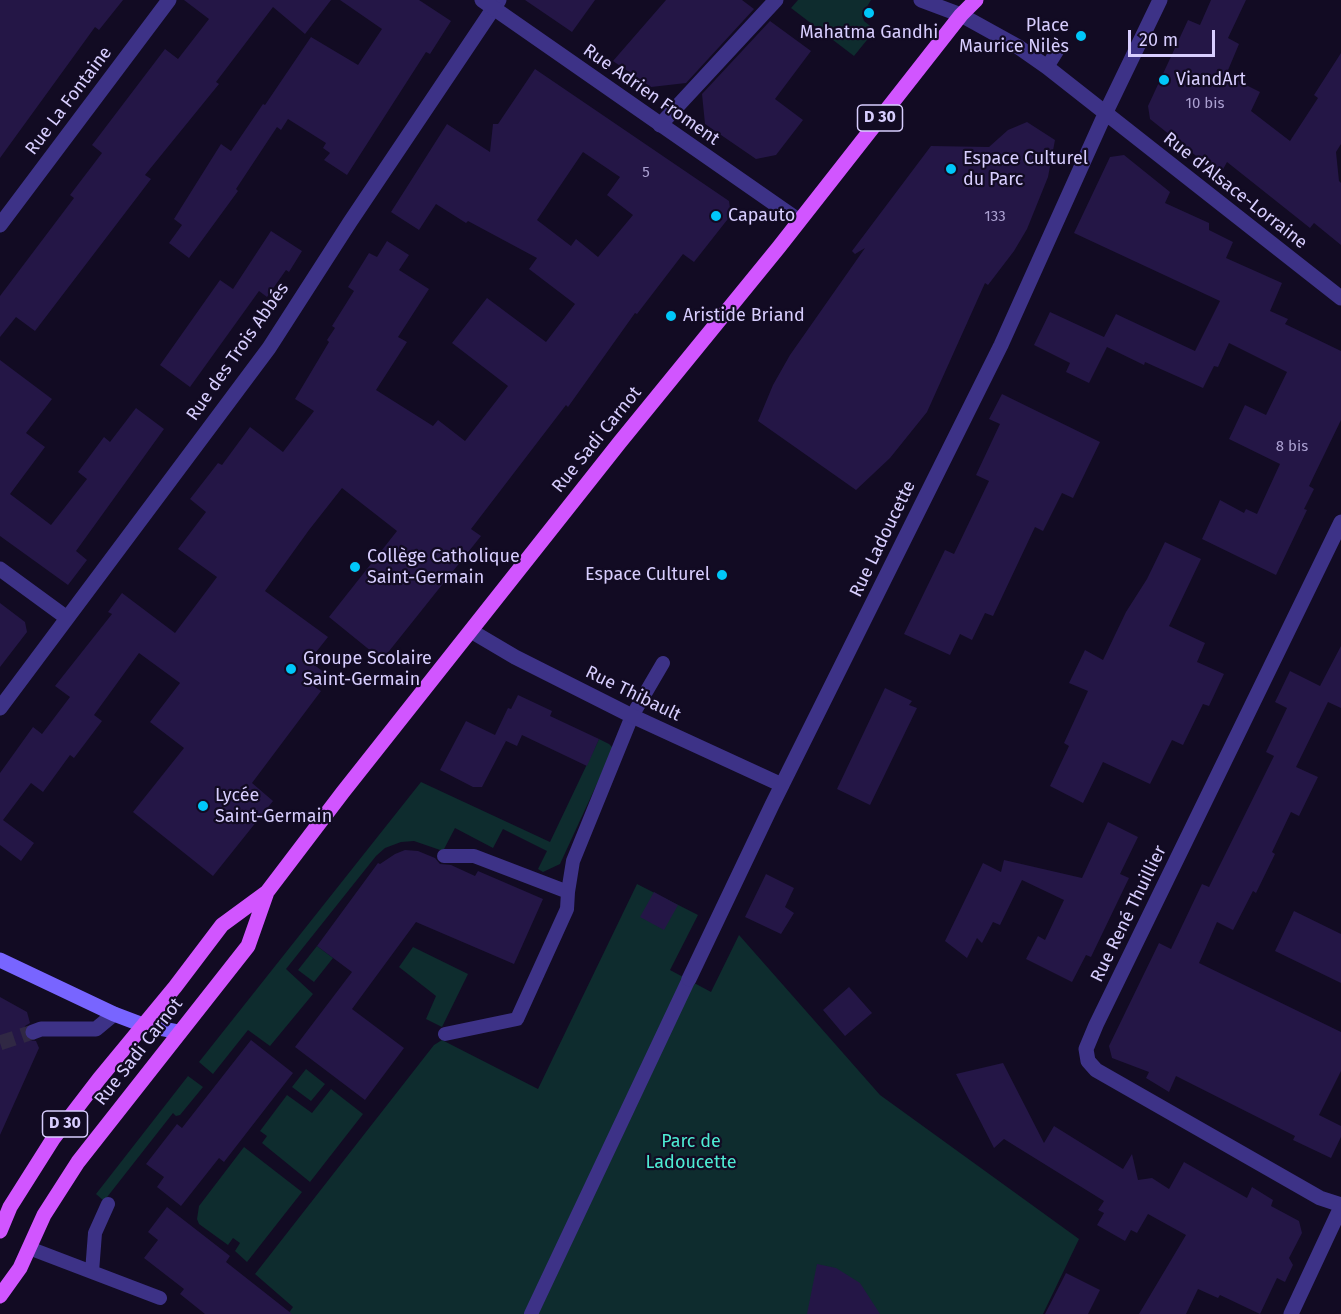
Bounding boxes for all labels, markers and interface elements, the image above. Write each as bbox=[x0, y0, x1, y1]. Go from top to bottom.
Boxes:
marker: Mahatma Gandhi bbox=[862, 6, 876, 20]
place label: Place Maurice Nilès bbox=[959, 15, 1069, 57]
scale bar bbox=[1131, 18, 1218, 56]
place label: Mahatma Gandhi bbox=[800, 22, 938, 44]
marker: Place Maurice Nilès bbox=[1074, 29, 1088, 43]
text: 20 m bbox=[1139, 29, 1178, 51]
street label: Rue Adrien Froment bbox=[579, 40, 723, 150]
street label: Rue La Fontaine bbox=[21, 43, 117, 159]
place label: ViandArt bbox=[1176, 69, 1246, 91]
marker: ViandArt bbox=[1157, 73, 1171, 87]
house number: 10 bis bbox=[1186, 95, 1224, 113]
road number: D 30 bbox=[858, 105, 902, 131]
street label: Rue d'Alsace-Lorraine bbox=[1159, 128, 1311, 254]
place label: Espace Culturel du Parc bbox=[963, 148, 1088, 190]
marker: Espace Culturel du Parc bbox=[944, 162, 958, 176]
house number: 5 bbox=[642, 164, 650, 182]
place label: Capauto bbox=[728, 205, 795, 227]
house number: 133 bbox=[984, 208, 1006, 226]
marker: Capauto bbox=[709, 209, 723, 223]
street label: Rue des Trois Abbés bbox=[182, 279, 294, 425]
place label: Aristide Briand bbox=[683, 305, 805, 327]
marker: Aristide Briand bbox=[664, 309, 678, 323]
street label: Rue Sadi Carnot bbox=[548, 383, 646, 497]
house number: 8 bis bbox=[1276, 438, 1308, 456]
street label: Rue Ladoucette bbox=[845, 477, 921, 601]
place label: Collège Catholique Saint-Germain bbox=[367, 546, 520, 588]
marker: Collège Catholique Saint-Germain bbox=[348, 560, 362, 574]
place label: Espace Culturel bbox=[585, 564, 710, 586]
marker: Espace Culturel bbox=[715, 568, 729, 582]
place label: Groupe Scolaire Saint-Germain bbox=[303, 648, 432, 690]
marker: Groupe Scolaire Saint-Germain bbox=[284, 662, 298, 676]
street label: Rue Thibault bbox=[582, 662, 684, 726]
place label: Lycée Saint-Germain bbox=[215, 785, 332, 828]
marker: Lycée Saint-Germain bbox=[196, 799, 210, 813]
street label: Rue René Thuillier bbox=[1087, 842, 1171, 986]
street label: Rue Sadi Carnot bbox=[90, 994, 188, 1110]
road number: D 30 bbox=[42, 1111, 88, 1137]
park label: Parc de Ladoucette bbox=[646, 1131, 736, 1174]

